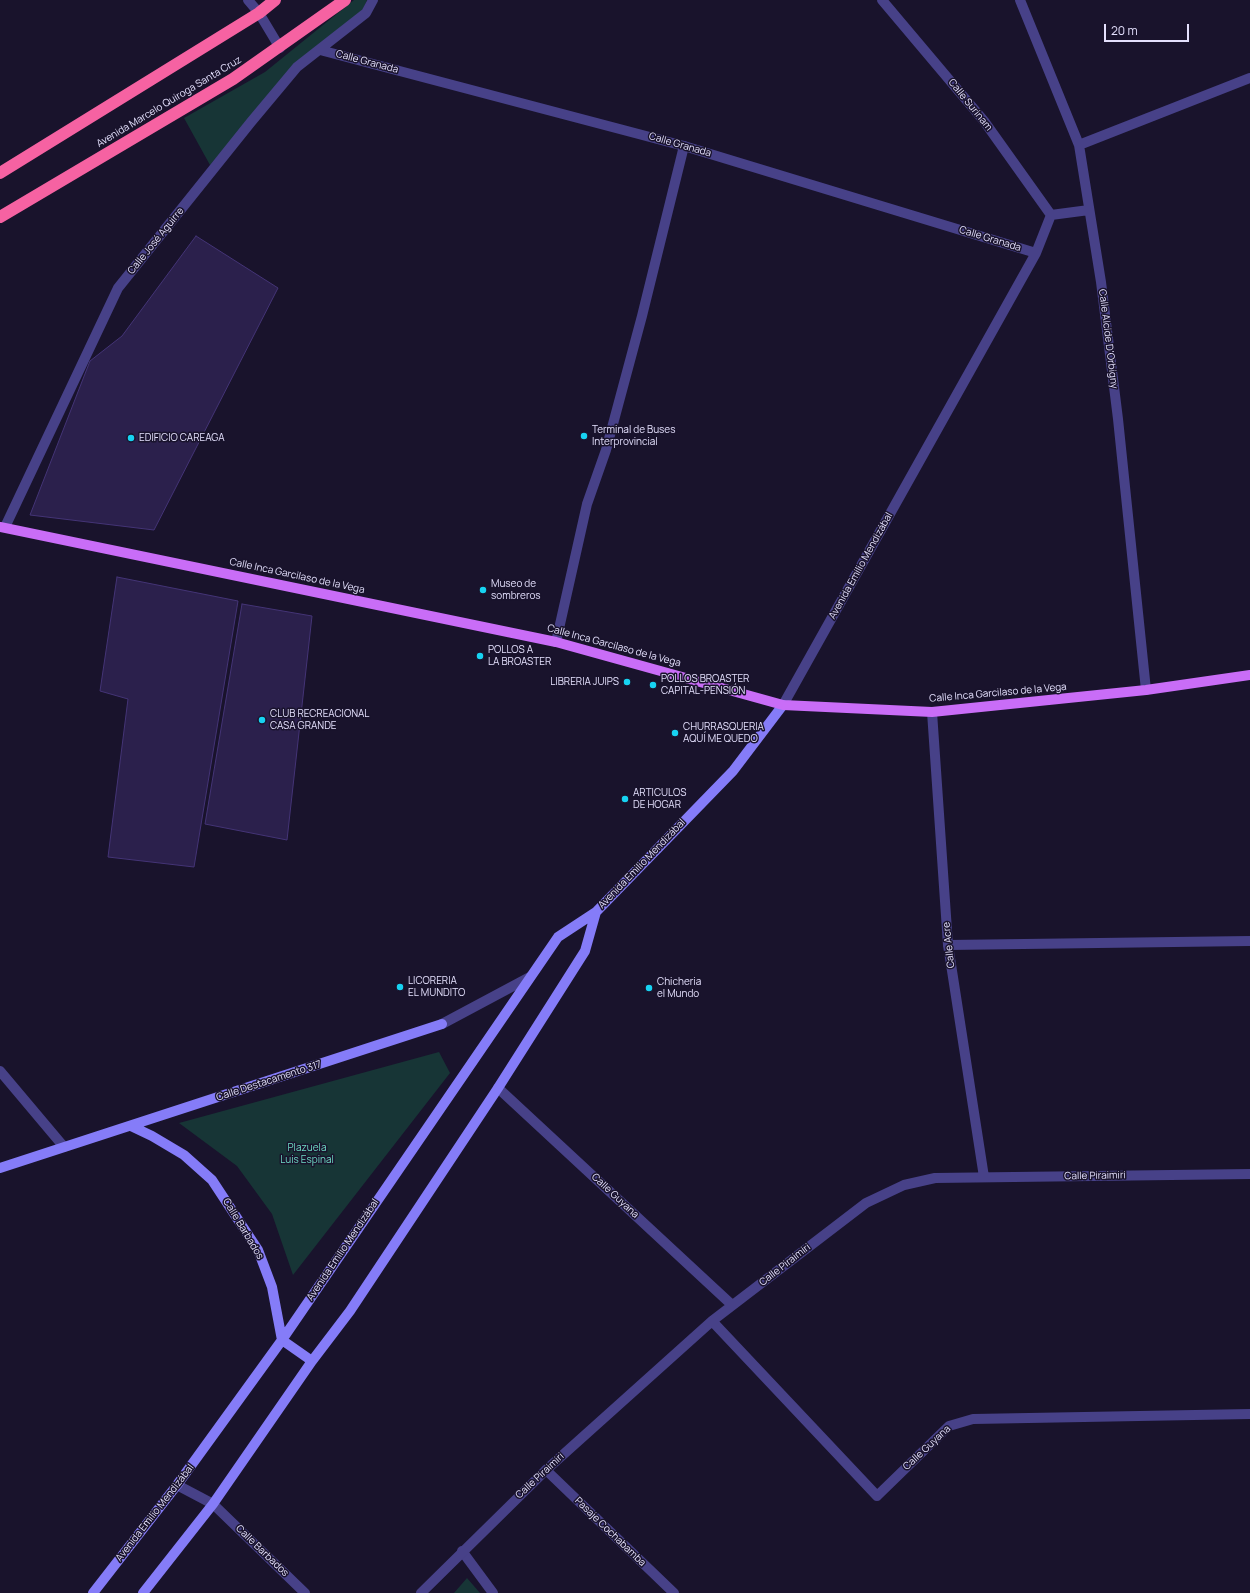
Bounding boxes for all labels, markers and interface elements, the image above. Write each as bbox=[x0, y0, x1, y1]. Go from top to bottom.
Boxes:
scale bar bbox=[1106, 16, 1191, 42]
text: 20 m bbox=[1111, 22, 1138, 39]
street label: Calle Granada bbox=[334, 48, 400, 76]
street label: Avenida Marcelo Quiroga Santa Cruz bbox=[94, 54, 244, 150]
street label: Calle Surinam bbox=[945, 77, 995, 133]
street label: Calle Granada bbox=[647, 130, 713, 160]
street label: Calle José Aguirre bbox=[125, 205, 187, 277]
street label: Calle Granada bbox=[958, 224, 1022, 254]
street label: Calle Alcide D'Orbigny bbox=[1096, 289, 1120, 389]
place label: Terminal de Buses Interprovincial bbox=[592, 424, 675, 448]
marker: Terminal de Buses Interprovincial bbox=[579, 431, 589, 441]
place label: EDIFICIO CAREAGA bbox=[139, 432, 224, 444]
marker: EDIFICIO CAREAGA bbox=[126, 433, 136, 443]
street label: Avenida Emilio Mendizábal bbox=[827, 511, 895, 621]
street label: Calle Inca Garcilaso de la Vega bbox=[228, 556, 366, 596]
place label: Museo de sombreros bbox=[491, 578, 541, 602]
marker: Museo de sombreros bbox=[478, 585, 488, 595]
street label: Calle Inca Garcilaso de la Vega bbox=[546, 622, 682, 670]
place label: POLLOS A LA BROASTER bbox=[488, 644, 551, 668]
marker: POLLOS A LA BROASTER bbox=[475, 651, 485, 661]
place label: POLLOS BROASTER CAPITAL-PENSIÓN bbox=[661, 673, 749, 696]
place label: LIBRERIA JUIPS bbox=[550, 676, 619, 688]
marker: LIBRERIA JUIPS bbox=[622, 677, 632, 687]
marker: POLLOS BROASTER CAPITAL-PENSIÓN bbox=[648, 680, 658, 690]
street label: Calle Inca Garcilaso de la Vega bbox=[929, 681, 1067, 705]
place label: CLUB RECREACIONAL CASA GRANDE bbox=[270, 708, 369, 732]
marker: CLUB RECREACIONAL CASA GRANDE bbox=[257, 715, 267, 725]
place label: CHURRASQUERIA AQUÍ ME QUEDO bbox=[683, 721, 764, 744]
marker: CHURRASQUERIA AQUÍ ME QUEDO bbox=[670, 728, 680, 738]
place label: ARTICULOS DE HOGAR bbox=[633, 787, 686, 810]
marker: ARTICULOS DE HOGAR bbox=[620, 794, 630, 804]
street label: Avenida Emilio Mendizábal bbox=[596, 817, 688, 911]
street label: Calle Acre bbox=[941, 921, 957, 969]
place label: LICORERIA EL MUNDITO bbox=[408, 975, 465, 998]
place label: Chicheria el Mundo bbox=[657, 976, 701, 1000]
marker: LICORERIA EL MUNDITO bbox=[395, 982, 405, 992]
marker: Chicheria el Mundo bbox=[644, 983, 654, 993]
street label: Calle Destacamento 317 bbox=[215, 1058, 323, 1104]
park label: Plazuela Luis Espinal bbox=[280, 1142, 334, 1166]
street label: Calle Piraimiri bbox=[1064, 1169, 1126, 1183]
street label: Calle Guyana bbox=[589, 1171, 641, 1221]
street label: Calle Barbados bbox=[220, 1196, 266, 1262]
street label: Avenida Emilio Mendizábal bbox=[304, 1197, 382, 1303]
street label: Calle Piraimiri bbox=[757, 1241, 813, 1289]
street label: Calle Guyana bbox=[901, 1423, 953, 1473]
street label: Calle Piraimiri bbox=[513, 1451, 567, 1501]
street label: Avenida Emilio Mendizábal bbox=[113, 1462, 197, 1564]
street label: Pasaje Cochabamba bbox=[572, 1495, 648, 1569]
street label: Calle Barbados bbox=[233, 1523, 291, 1579]

